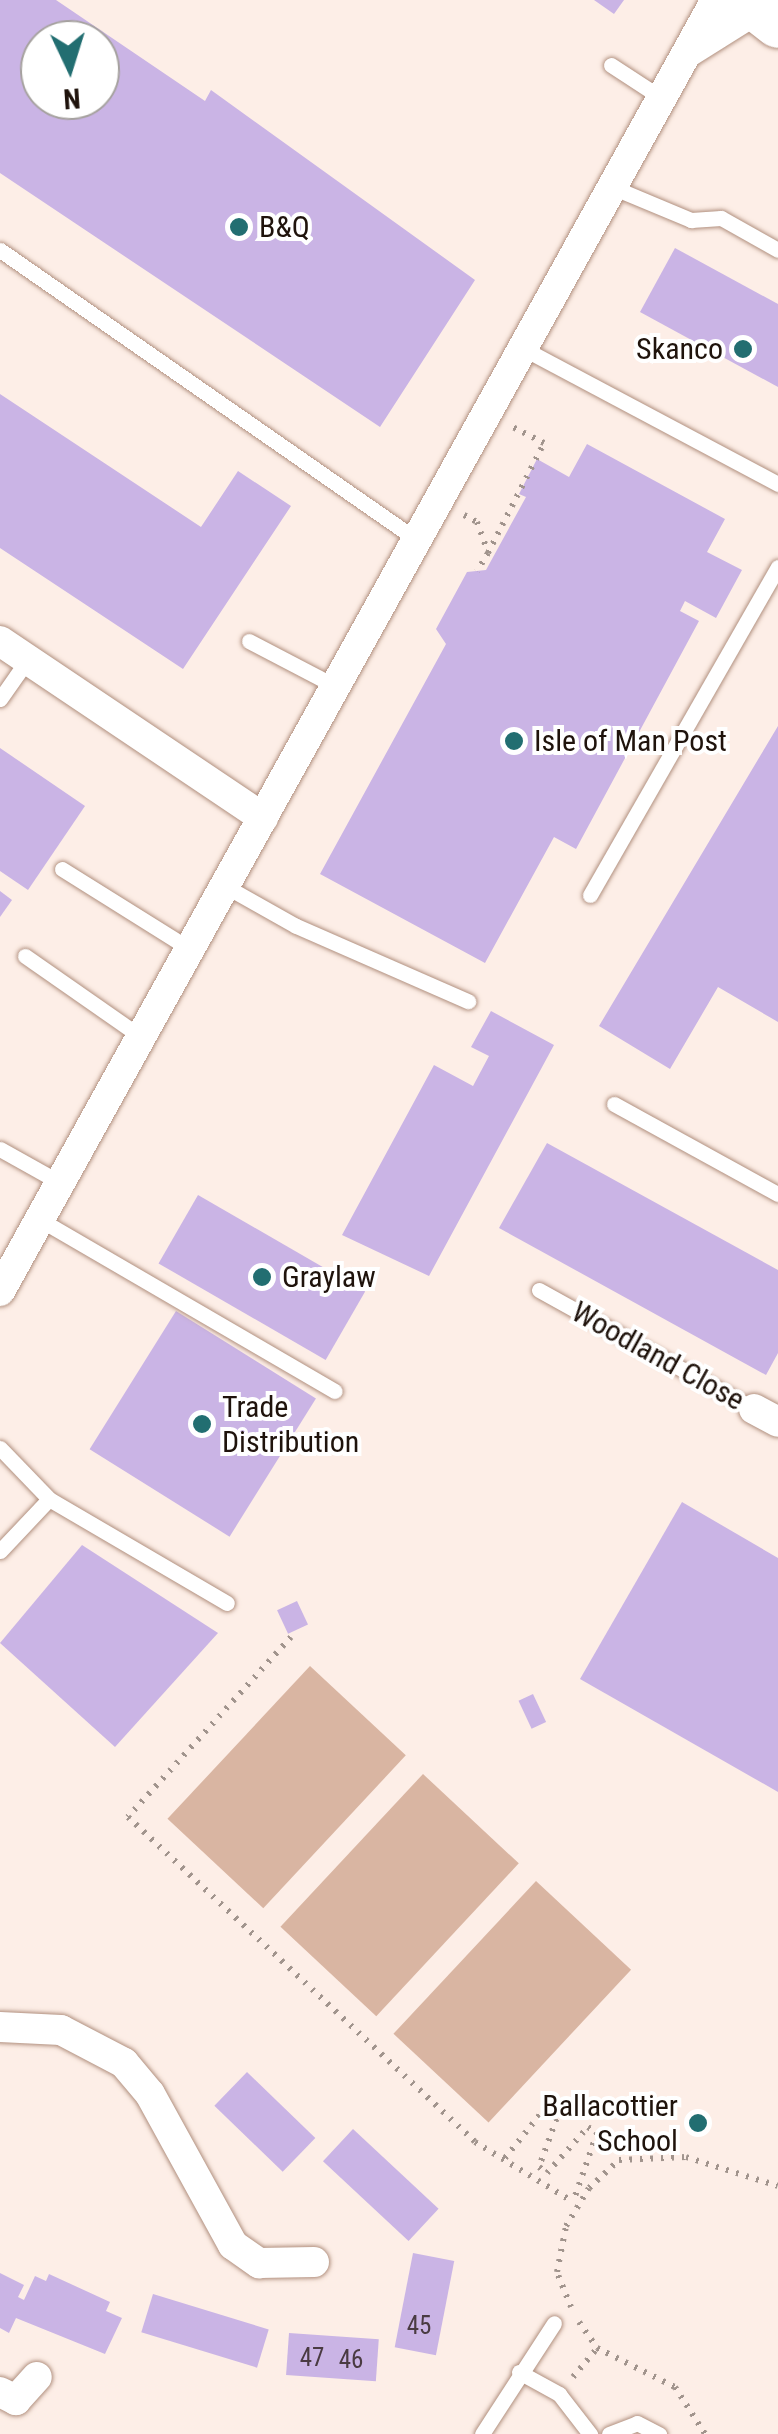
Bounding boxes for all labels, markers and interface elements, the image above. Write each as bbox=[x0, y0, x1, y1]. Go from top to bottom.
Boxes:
north arrow bbox=[20, 20, 120, 120]
text: N bbox=[62, 81, 82, 115]
place label: B&Q bbox=[259, 209, 310, 245]
marker: B&Q bbox=[228, 216, 250, 238]
place label: Skanco bbox=[636, 331, 723, 367]
marker: Skanco bbox=[732, 338, 754, 360]
place label: Isle of Man Post bbox=[534, 723, 727, 759]
marker: Isle of Man Post bbox=[503, 730, 525, 752]
place label: Graylaw bbox=[282, 1259, 376, 1295]
marker: Graylaw bbox=[251, 1266, 273, 1288]
street label: Woodland Close bbox=[565, 1294, 751, 1418]
place label: Trade Distribution bbox=[222, 1389, 359, 1460]
marker: Trade Distribution bbox=[191, 1413, 213, 1435]
place label: Ballacottier School bbox=[542, 2088, 678, 2158]
marker: Ballacottier School bbox=[687, 2112, 709, 2134]
house number: 45 bbox=[407, 2311, 431, 2341]
house number: 47 bbox=[300, 2343, 324, 2373]
house number: 46 bbox=[339, 2345, 363, 2375]

